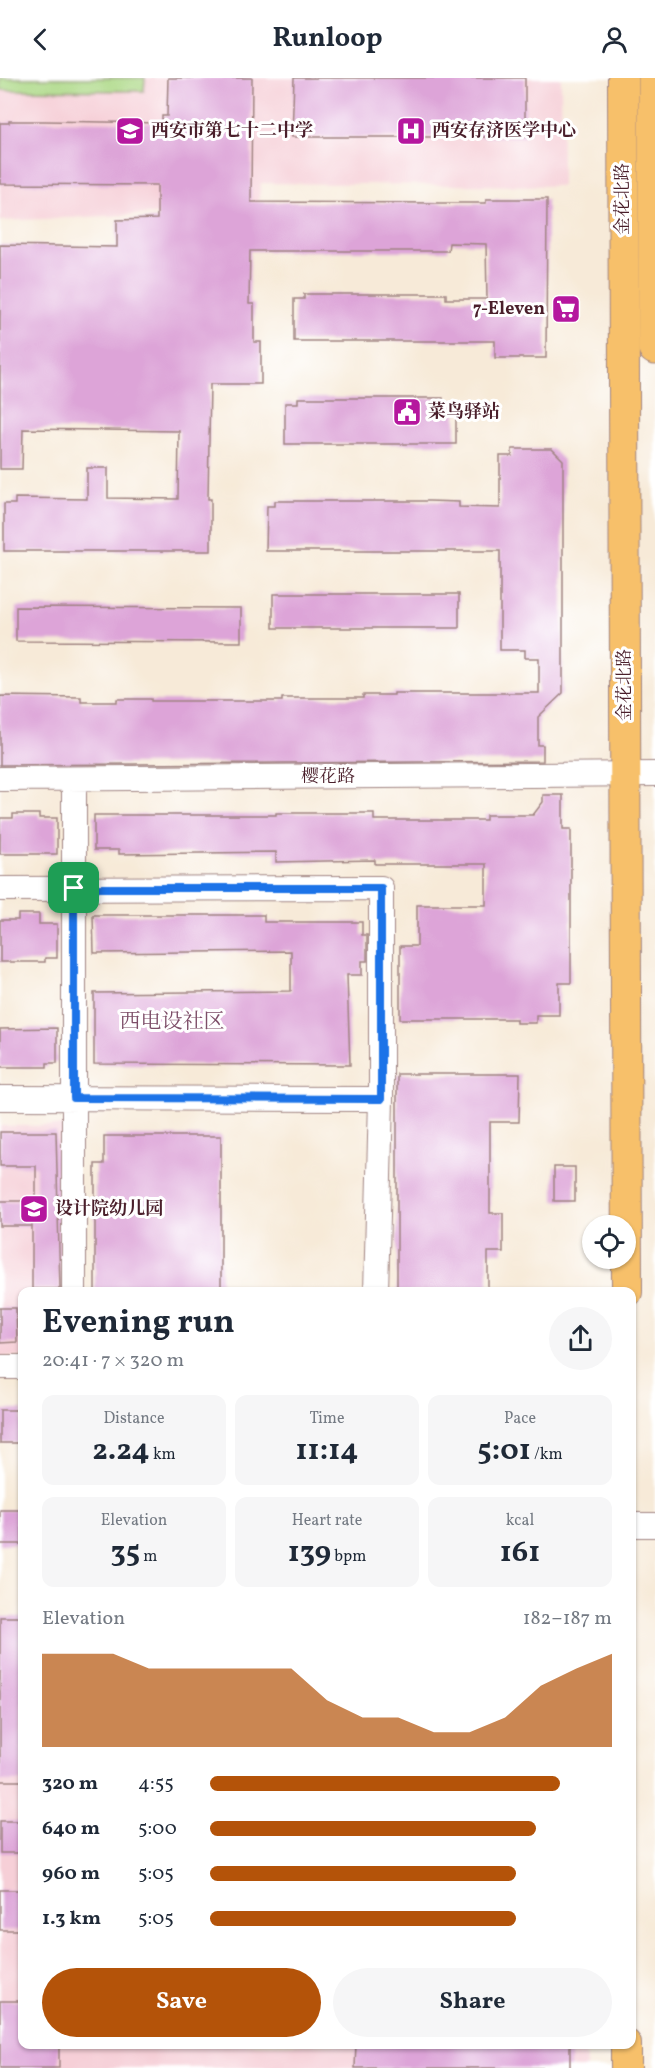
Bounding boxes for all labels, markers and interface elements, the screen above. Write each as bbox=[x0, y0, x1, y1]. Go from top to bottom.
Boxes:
text: Runloop bbox=[272, 20, 383, 58]
icon: back bbox=[24, 23, 57, 56]
icon: person bbox=[598, 23, 631, 56]
school or university icon: 西安市第七十二中学 bbox=[114, 115, 146, 147]
hospital icon: 西安存济医学中心 bbox=[395, 115, 427, 147]
place label: 西安市第七十二中学 bbox=[151, 119, 313, 144]
place label: 西安存济医学中心 bbox=[432, 119, 576, 144]
street label: 金花北路 bbox=[611, 163, 636, 235]
supermarket icon: 7-Eleven bbox=[550, 293, 582, 325]
place label: 7-Eleven bbox=[473, 297, 545, 322]
public building icon: 菜鸟驿站 bbox=[391, 396, 423, 428]
place label: 菜鸟驿站 bbox=[428, 400, 500, 425]
street label: 金花北路 bbox=[613, 649, 638, 721]
street label: 樱花路 bbox=[301, 765, 355, 790]
pin bbox=[48, 862, 99, 913]
icon: arrive bbox=[57, 871, 90, 904]
district label: 西电设社区 bbox=[120, 1008, 225, 1037]
school or university icon: 设计院幼儿园 bbox=[18, 1193, 50, 1225]
place label: 设计院幼儿园 bbox=[55, 1197, 163, 1222]
map controls bbox=[582, 1215, 636, 1269]
button: locate bbox=[582, 1215, 636, 1269]
text: Evening run bbox=[42, 1301, 235, 1347]
button: share bbox=[549, 1307, 612, 1370]
text: 20:41 · 7 × 320 m bbox=[42, 1347, 184, 1375]
text: Distance bbox=[103, 1408, 165, 1430]
text: Time bbox=[309, 1408, 345, 1430]
text: Pace bbox=[504, 1408, 536, 1430]
text: 2.24 bbox=[92, 1430, 150, 1472]
text: 11:14 bbox=[296, 1430, 358, 1472]
text: 5:01 bbox=[477, 1430, 531, 1472]
text: km bbox=[150, 1444, 176, 1466]
text: /km bbox=[531, 1444, 563, 1466]
text: Elevation bbox=[101, 1510, 167, 1532]
text: Heart rate bbox=[292, 1510, 362, 1532]
text: kcal bbox=[506, 1510, 534, 1532]
text: 35 bbox=[110, 1532, 140, 1574]
text: 139 bbox=[288, 1532, 331, 1574]
text: 161 bbox=[500, 1532, 540, 1574]
text: m bbox=[140, 1546, 158, 1568]
text: bpm bbox=[331, 1546, 366, 1568]
text: Elevation bbox=[42, 1605, 125, 1633]
text: 182–187 m bbox=[523, 1605, 612, 1633]
text: 320 m bbox=[42, 1770, 98, 1798]
text: 4:55 bbox=[138, 1770, 174, 1798]
text: 640 m bbox=[42, 1815, 100, 1843]
text: 5:00 bbox=[138, 1815, 177, 1843]
text: 960 m bbox=[42, 1860, 100, 1888]
text: 5:05 bbox=[138, 1860, 174, 1888]
text: 1.3 km bbox=[42, 1905, 101, 1933]
text: 5:05 bbox=[138, 1905, 174, 1933]
button: Save bbox=[42, 1968, 321, 2037]
button: Share bbox=[333, 1968, 612, 2037]

